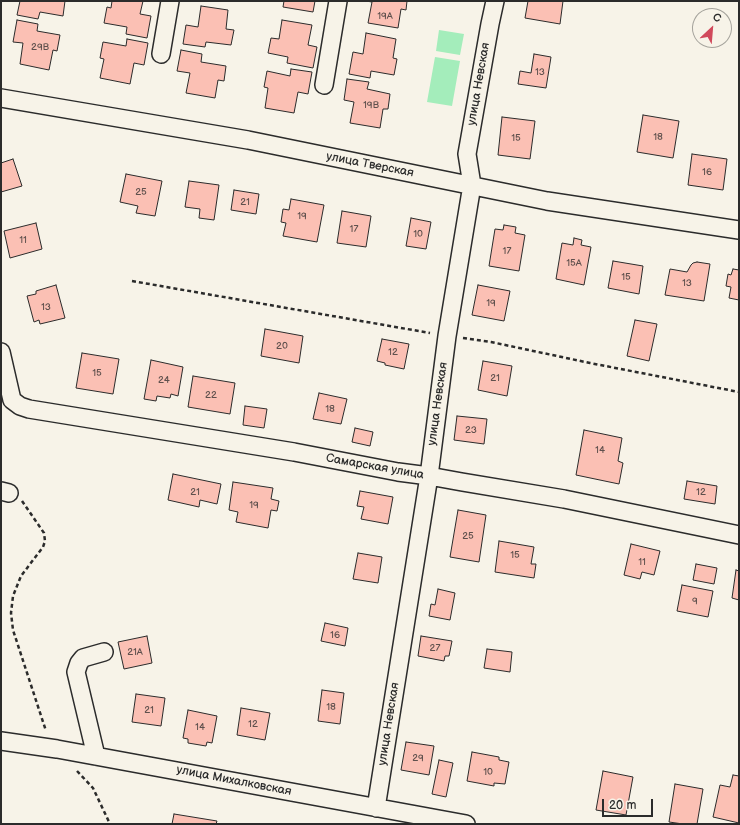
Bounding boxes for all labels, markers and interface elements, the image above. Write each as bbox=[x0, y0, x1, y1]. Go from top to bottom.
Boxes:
north arrow bbox=[692, 8, 732, 48]
house number: 19А bbox=[377, 10, 393, 22]
text: С bbox=[711, 10, 723, 25]
house number: 29В bbox=[31, 41, 49, 53]
street label: улица Невская bbox=[465, 41, 493, 127]
house number: 13 bbox=[535, 66, 545, 78]
house number: 19В bbox=[363, 99, 379, 111]
house number: 18 bbox=[653, 131, 663, 143]
house number: 15 bbox=[511, 132, 521, 144]
street label: улица Тверская bbox=[325, 149, 415, 181]
house number: 16 bbox=[702, 166, 712, 178]
house number: 25 bbox=[135, 186, 147, 198]
house number: 21 bbox=[240, 196, 250, 208]
house number: 19 bbox=[297, 210, 307, 222]
house number: 17 bbox=[350, 223, 358, 235]
house number: 10 bbox=[413, 228, 423, 240]
house number: 11 bbox=[19, 234, 27, 246]
house number: 17 bbox=[503, 245, 511, 257]
house number: 15А bbox=[566, 257, 582, 269]
house number: 15 bbox=[621, 271, 631, 283]
house number: 13 bbox=[682, 277, 692, 289]
house number: 19 bbox=[486, 297, 496, 309]
house number: 13 bbox=[41, 301, 51, 313]
house number: 20 bbox=[276, 340, 288, 352]
house number: 12 bbox=[388, 346, 398, 358]
street label: улица Невская bbox=[425, 361, 451, 447]
house number: 15 bbox=[92, 367, 102, 379]
house number: 21 bbox=[490, 372, 500, 384]
house number: 24 bbox=[158, 374, 170, 386]
house number: 22 bbox=[205, 389, 217, 401]
house number: 18 bbox=[325, 403, 335, 415]
house number: 23 bbox=[465, 424, 477, 436]
house number: 14 bbox=[595, 444, 605, 456]
street label: Самарская улица bbox=[325, 451, 425, 483]
house number: 21 bbox=[190, 486, 200, 498]
house number: 12 bbox=[696, 486, 706, 498]
house number: 19 bbox=[249, 499, 259, 511]
house number: 25 bbox=[462, 530, 474, 542]
house number: 15 bbox=[510, 549, 520, 561]
house number: 11 bbox=[638, 556, 646, 568]
house number: 9 bbox=[692, 595, 698, 607]
house number: 16 bbox=[330, 629, 340, 641]
house number: 27 bbox=[430, 642, 440, 654]
house number: 21А bbox=[127, 646, 143, 658]
street label: улица Невская bbox=[375, 681, 403, 767]
house number: 18 bbox=[326, 701, 336, 713]
house number: 21 bbox=[144, 704, 154, 716]
house number: 12 bbox=[248, 718, 258, 730]
house number: 14 bbox=[195, 721, 205, 733]
house number: 29 bbox=[412, 752, 424, 764]
street label: улица Михалковская bbox=[175, 763, 293, 799]
house number: 10 bbox=[483, 766, 493, 778]
scale bar bbox=[604, 791, 655, 817]
text: 20 m bbox=[609, 798, 636, 813]

